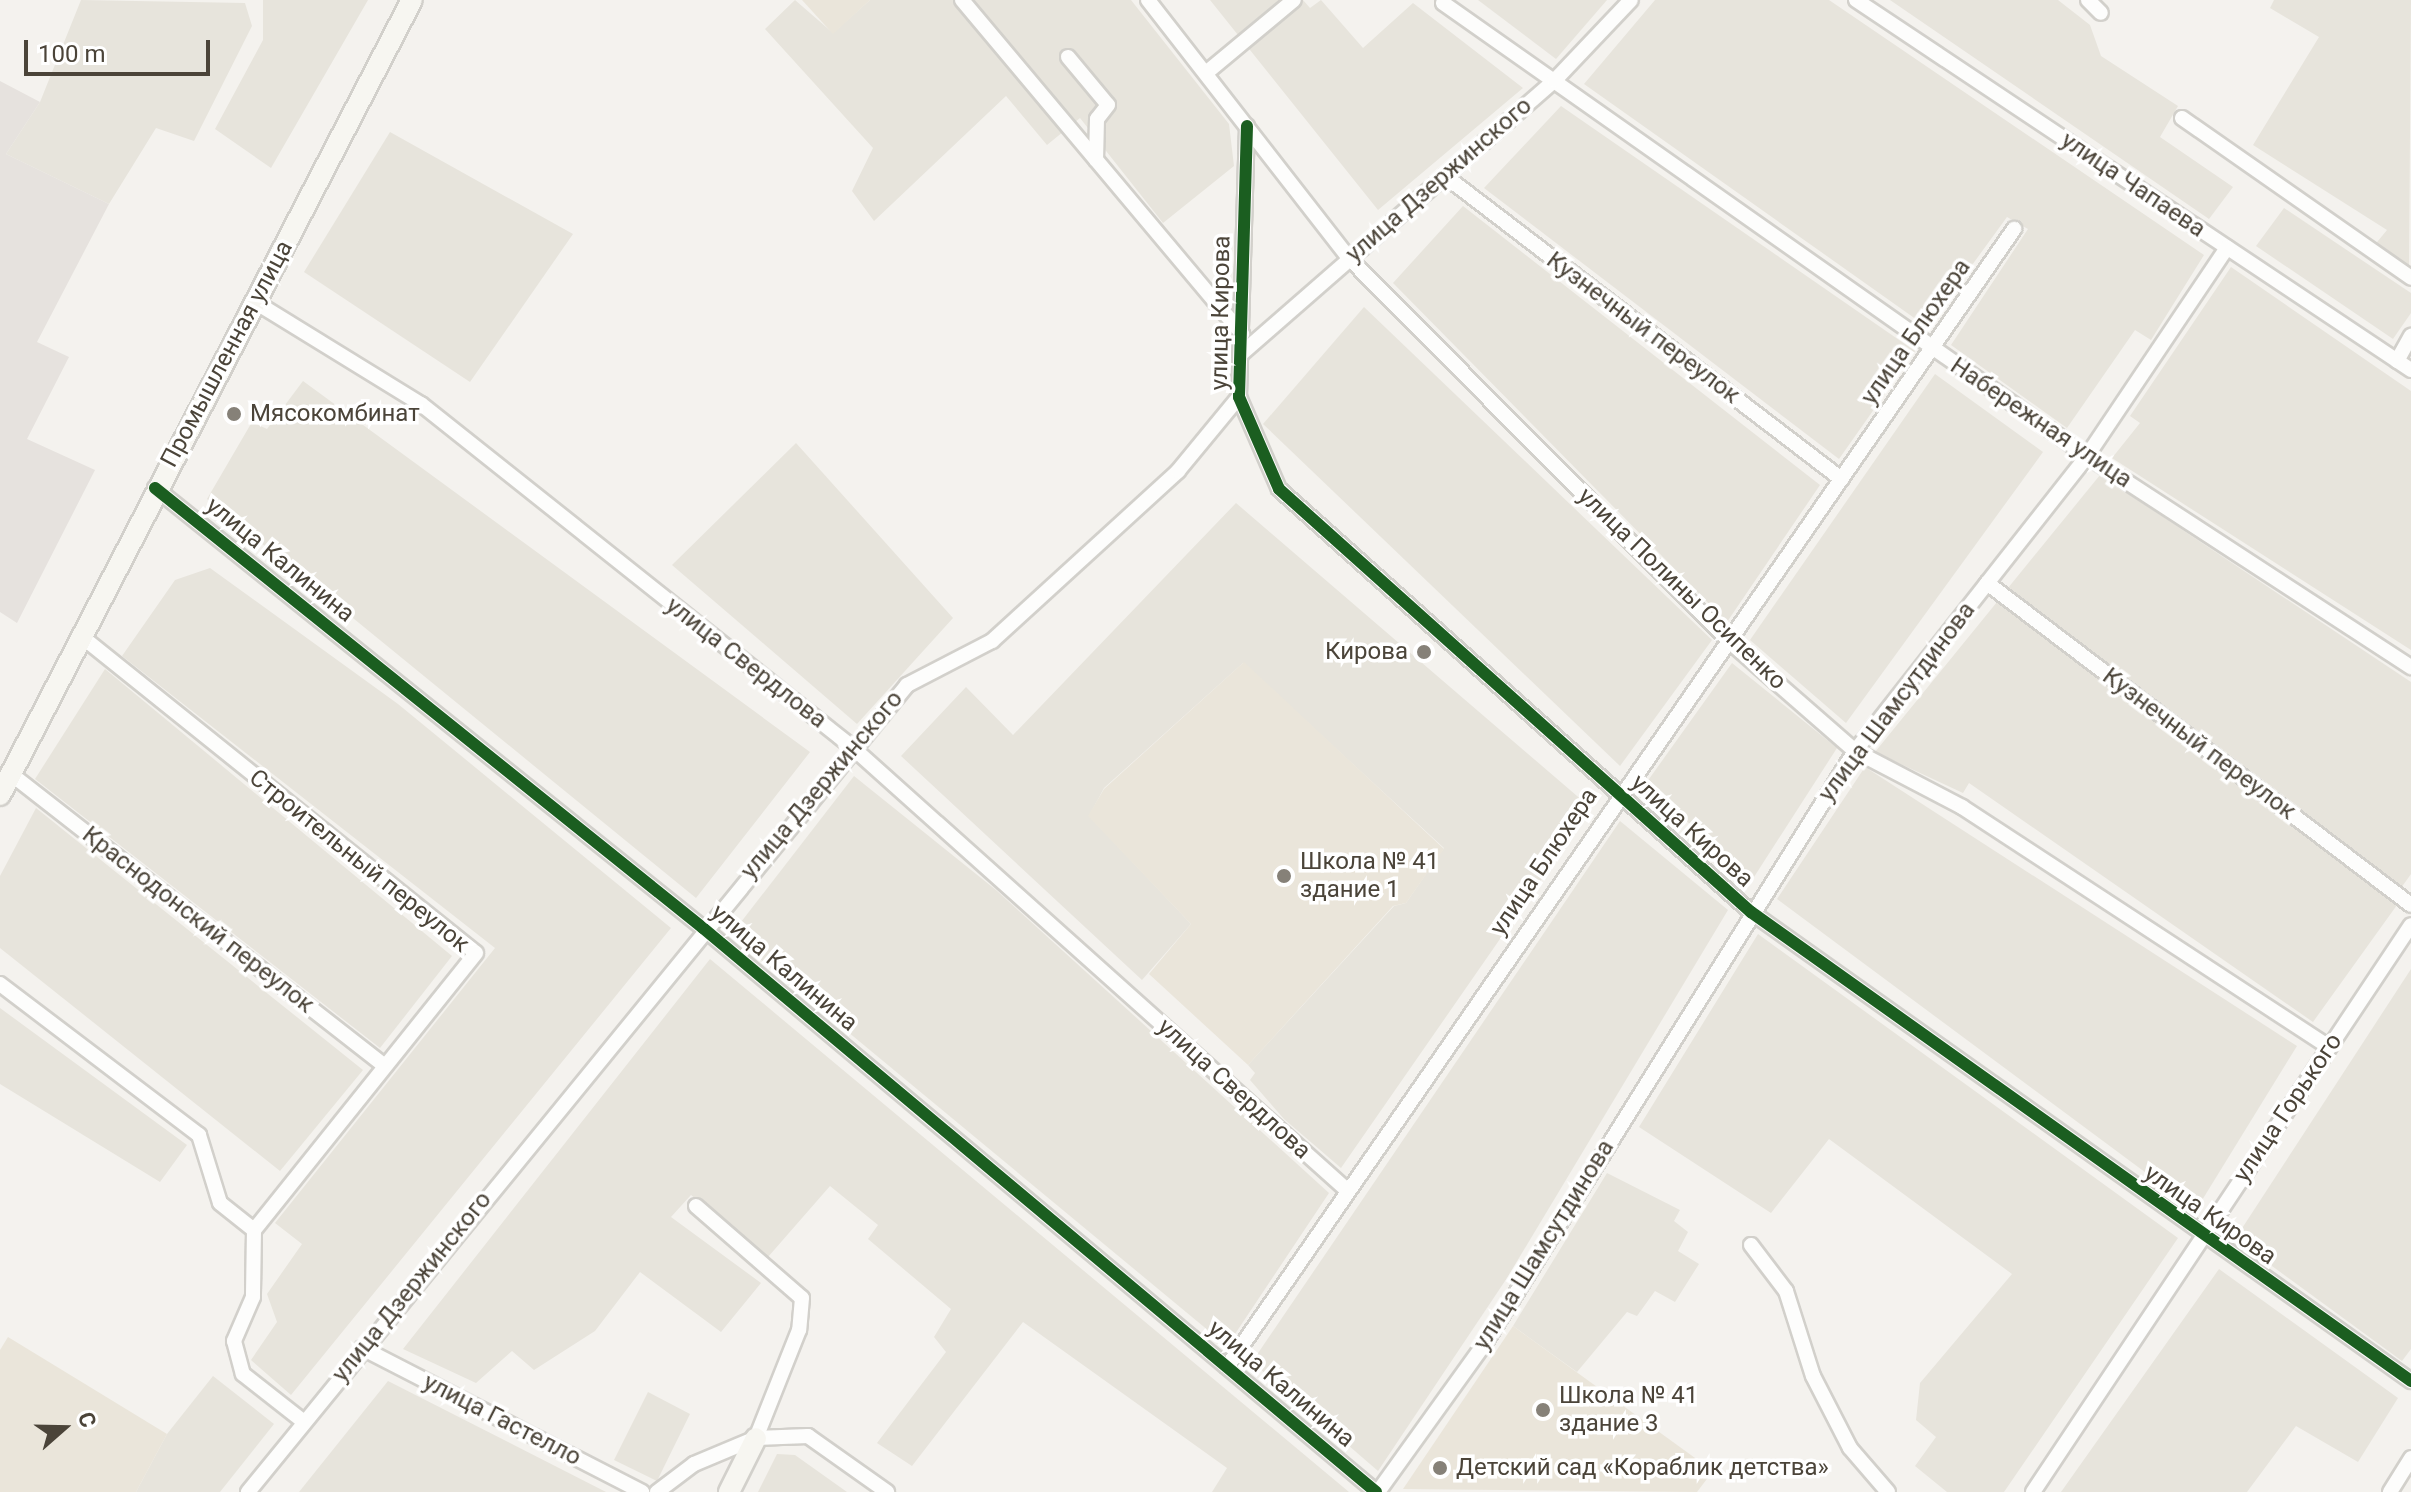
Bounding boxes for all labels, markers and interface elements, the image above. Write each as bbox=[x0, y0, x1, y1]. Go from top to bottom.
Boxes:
scale bar bbox=[28, 24, 214, 74]
text: 100 m bbox=[38, 40, 105, 68]
street label: улица Дзержинского bbox=[1340, 91, 1538, 269]
street label: улица Чапаева bbox=[2055, 126, 2211, 244]
street label: улица Кирова bbox=[1205, 235, 1237, 391]
street label: Промышленная улица bbox=[155, 236, 299, 472]
street label: Кузнечный переулок bbox=[1541, 246, 1745, 410]
street label: улица Блюхера bbox=[1855, 254, 1977, 410]
street label: Набережная улица bbox=[1945, 352, 2137, 494]
place label: Мясокомбинат bbox=[250, 400, 420, 428]
marker: Мясокомбинат bbox=[225, 405, 243, 423]
street label: улица Полины Осипенко bbox=[1572, 482, 1792, 696]
street label: улица Калинина bbox=[200, 491, 360, 629]
street label: улица Свердлова bbox=[660, 591, 832, 735]
street label: улица Шамсутдинова bbox=[1813, 597, 1981, 807]
place label: Кирова bbox=[1325, 638, 1408, 666]
marker: Кирова bbox=[1415, 643, 1433, 661]
street label: Кузнечный переулок bbox=[2097, 662, 2301, 826]
street label: улица Дзержинского bbox=[735, 685, 909, 885]
street label: Строительный переулок bbox=[243, 763, 475, 959]
street label: улица Кирова bbox=[1625, 769, 1759, 893]
street label: улица Блюхера bbox=[1484, 783, 1604, 941]
street label: Краснодонский переулок bbox=[76, 821, 320, 1019]
place label: Школа № 41 здание 1 bbox=[1300, 848, 1439, 904]
marker: Школа № 41 здание 1 bbox=[1275, 867, 1293, 885]
street label: улица Калинина bbox=[705, 898, 863, 1038]
street label: улица Свердлова bbox=[1152, 1013, 1316, 1165]
street label: улица Горького bbox=[2228, 1028, 2348, 1188]
street label: улица Шамсутдинова bbox=[1468, 1135, 1620, 1355]
street label: улица Кирова bbox=[2138, 1159, 2282, 1271]
street label: улица Дзержинского bbox=[326, 1186, 498, 1388]
street label: улица Калинина bbox=[1202, 1314, 1360, 1454]
street label: улица Гастелло bbox=[418, 1368, 586, 1472]
place label: Школа № 41 здание 3 bbox=[1559, 1382, 1698, 1438]
north arrow bbox=[24, 1388, 104, 1468]
marker: Школа № 41 здание 3 bbox=[1534, 1401, 1552, 1419]
text: С bbox=[73, 1409, 101, 1431]
place label: Детский сад «Кораблик детства» bbox=[1456, 1454, 1829, 1482]
marker: Детский сад «Кораблик детства» bbox=[1431, 1459, 1449, 1477]

